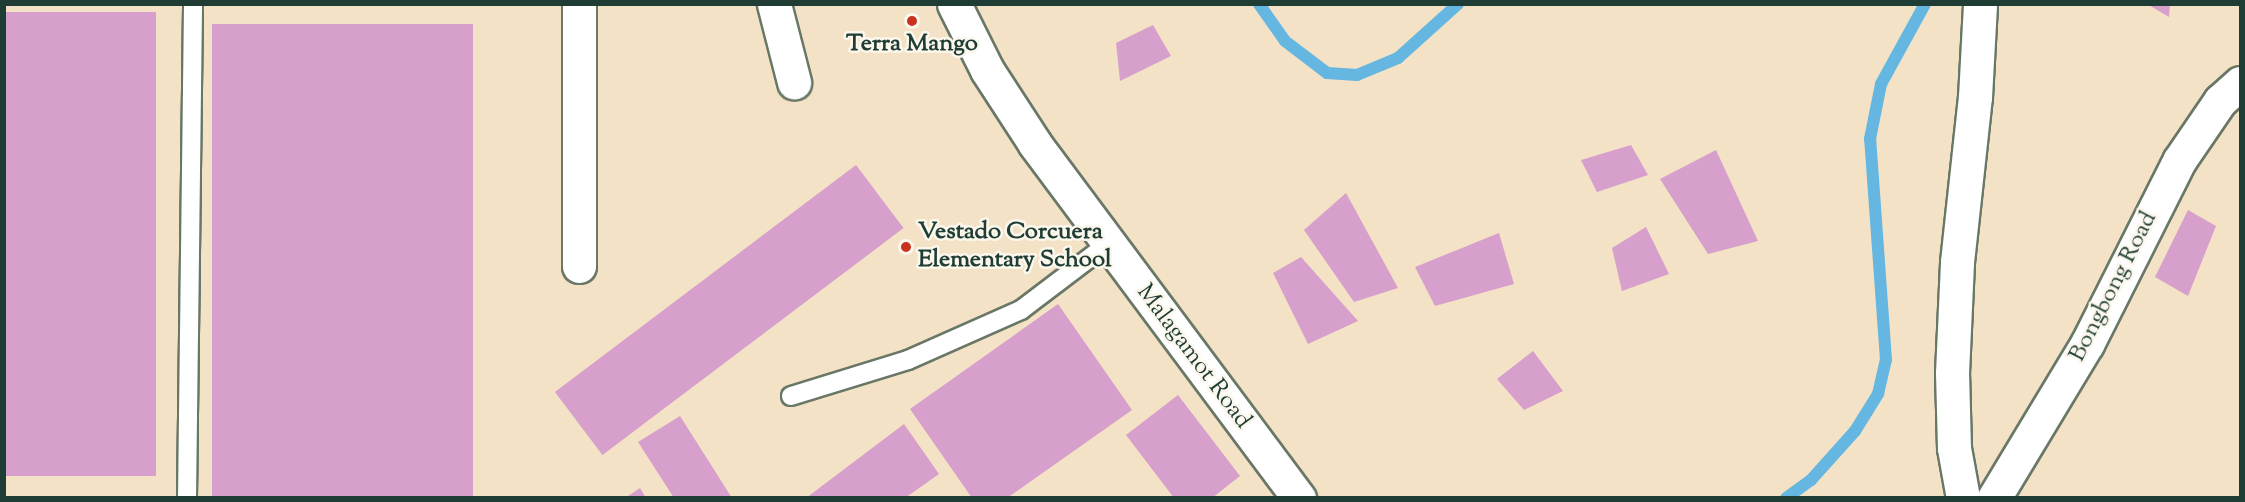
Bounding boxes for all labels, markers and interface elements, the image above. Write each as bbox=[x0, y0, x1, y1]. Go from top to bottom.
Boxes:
marker: Terra Mango bbox=[905, 14, 919, 28]
place label: Terra Mango bbox=[846, 31, 978, 59]
street label: Bongbong Road bbox=[2064, 207, 2164, 367]
place label: Vestado Corcuera Elementary School bbox=[918, 219, 1112, 275]
marker: Vestado Corcuera Elementary School bbox=[899, 240, 913, 254]
street label: Malagamot Road bbox=[1129, 279, 1257, 435]

